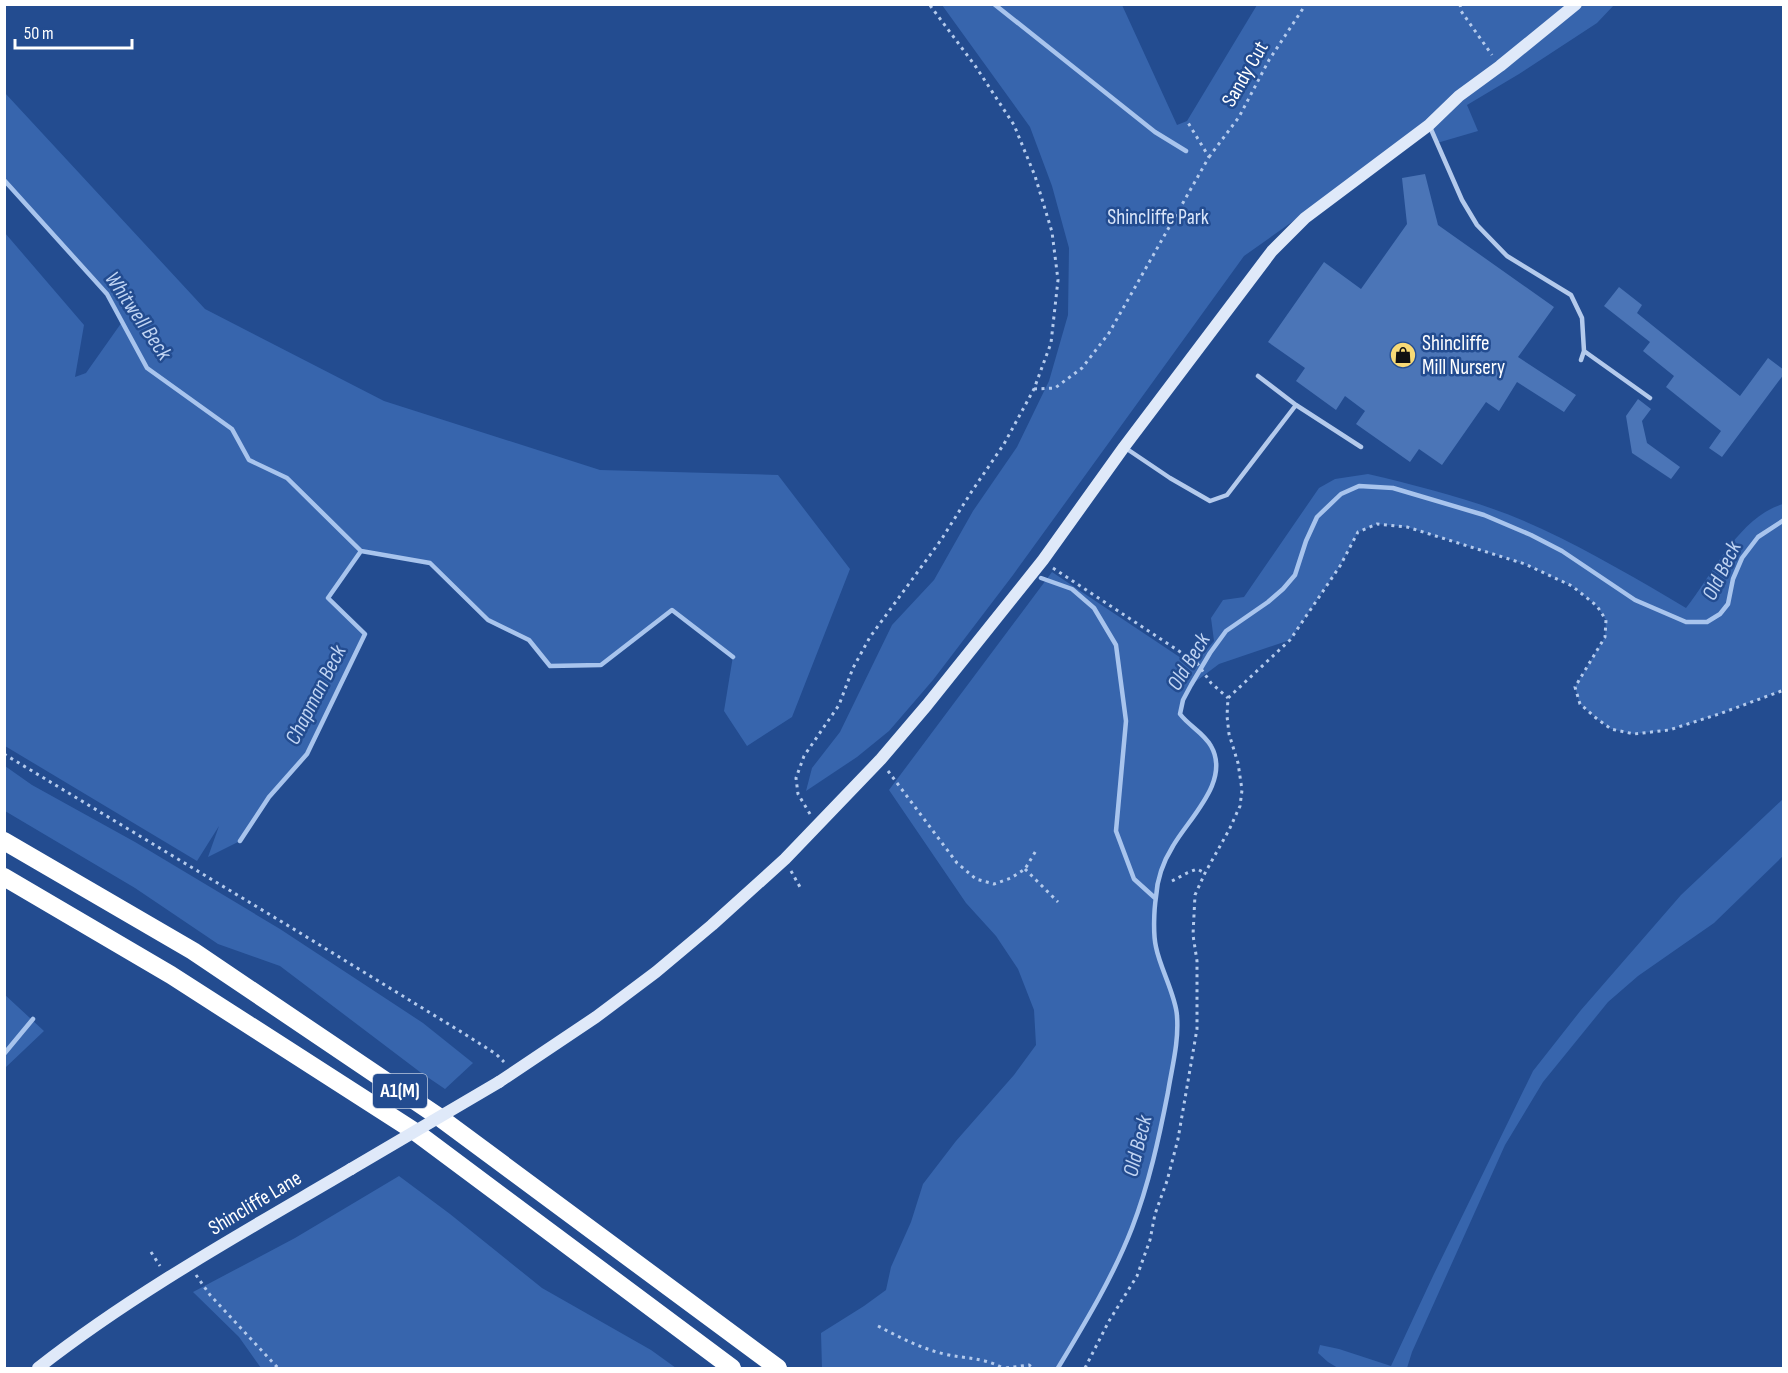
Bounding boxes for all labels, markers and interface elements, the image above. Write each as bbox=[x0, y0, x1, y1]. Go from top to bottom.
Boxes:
scale bar bbox=[15, 12, 132, 50]
text: 50 m bbox=[24, 23, 54, 44]
street label: Sandy Cut bbox=[1216, 37, 1274, 111]
park label: Shincliffe Park bbox=[1107, 205, 1209, 230]
water label: Whitwell Beck bbox=[99, 267, 178, 366]
place label: Shincliffe Mill Nursery bbox=[1422, 331, 1505, 380]
shop icon: Shincliffe Mill Nursery bbox=[1388, 340, 1418, 370]
water label: Old Beck bbox=[1696, 536, 1748, 605]
water label: Old Beck bbox=[1161, 628, 1217, 696]
water label: Chapman Beck bbox=[279, 640, 353, 749]
road number: A1(M) bbox=[373, 1074, 427, 1108]
water label: Old Beck bbox=[1117, 1112, 1159, 1179]
street label: Shincliffe Lane bbox=[204, 1165, 306, 1241]

